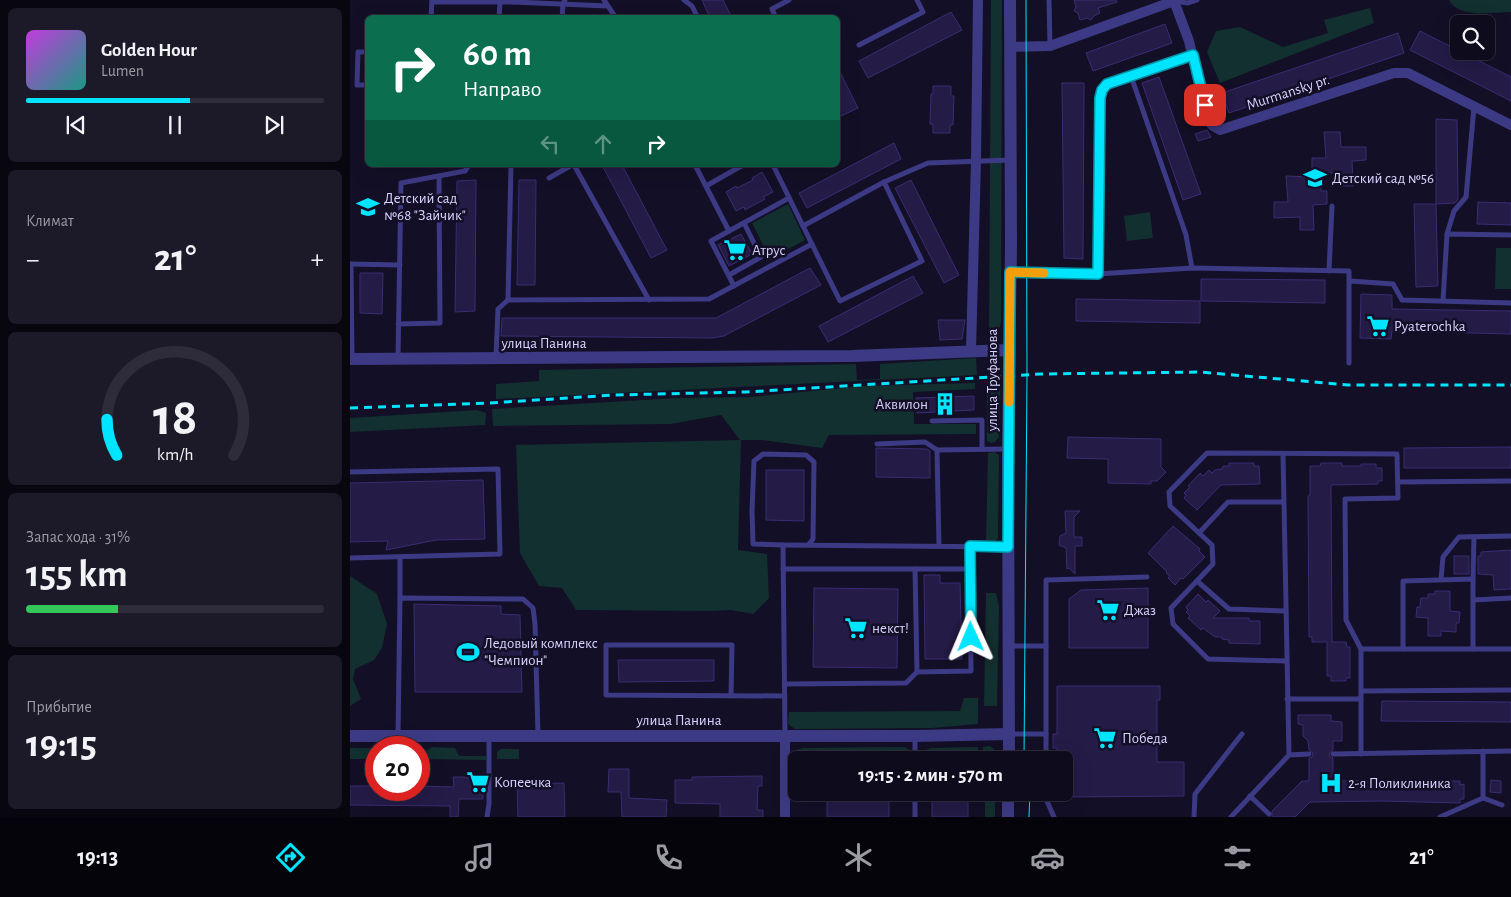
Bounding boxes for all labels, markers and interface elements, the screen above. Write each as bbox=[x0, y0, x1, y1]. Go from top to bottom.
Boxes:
map controls bbox=[1450, 15, 1495, 60]
button: search bbox=[1450, 15, 1495, 60]
icon: right bbox=[380, 35, 445, 100]
text: 60 m bbox=[463, 37, 532, 72]
text: Golden Hour bbox=[101, 41, 197, 60]
text: Lumen bbox=[101, 63, 144, 79]
street label: Murmansky pr. bbox=[1245, 72, 1331, 113]
text: Направо bbox=[463, 78, 541, 100]
pin bbox=[1184, 84, 1226, 126]
icon: arrive bbox=[1191, 91, 1219, 119]
icon: previous bbox=[62, 111, 90, 139]
icon: pause bbox=[161, 111, 189, 139]
icon: next bbox=[260, 111, 288, 139]
icon: left bbox=[536, 130, 564, 158]
icon: ahead bbox=[589, 130, 617, 158]
icon: right bbox=[642, 130, 670, 158]
school or university icon: Детский сад №56 bbox=[1302, 165, 1328, 191]
place label: Детский сад №56 bbox=[1332, 171, 1434, 186]
place label: Детский сад №68 "Зайчик" bbox=[384, 191, 466, 223]
school or university icon: Детский сад №68 "Зайчик" bbox=[355, 194, 381, 220]
text: Климат bbox=[26, 213, 74, 229]
supermarket icon: Атрус bbox=[722, 237, 748, 263]
text: 21° bbox=[154, 240, 196, 278]
place label: Атрус bbox=[752, 243, 785, 258]
text: − bbox=[26, 246, 39, 274]
text: + bbox=[311, 246, 324, 274]
supermarket icon: Pyaterochka bbox=[1365, 313, 1391, 339]
place label: Pyaterochka bbox=[1394, 319, 1466, 334]
street label: улица Труфанова bbox=[985, 329, 1000, 432]
street label: улица Панина bbox=[500, 336, 587, 351]
building icon: Аквилон bbox=[932, 391, 958, 417]
text: 18 bbox=[153, 392, 197, 444]
place label: Аквилон bbox=[876, 397, 928, 412]
text: km/h bbox=[157, 446, 193, 464]
text: Запас хода · 31% bbox=[26, 529, 130, 545]
text: 155 km bbox=[26, 556, 128, 594]
supermarket icon: Джаз bbox=[1095, 597, 1121, 623]
place label: Джаз bbox=[1124, 603, 1156, 618]
position arrow bbox=[944, 610, 996, 662]
supermarket icon: некст! bbox=[843, 615, 869, 641]
place label: некст! bbox=[872, 621, 909, 636]
place label: Ледовый комплекс "Чемпион" bbox=[484, 636, 598, 668]
sports icon: Ледовый комплекс "Чемпион" bbox=[455, 639, 481, 665]
text: Прибытие bbox=[26, 699, 92, 715]
street label: улица Панина bbox=[635, 713, 722, 728]
supermarket icon: Победа bbox=[1092, 725, 1118, 751]
text: 19:15 bbox=[26, 726, 97, 764]
place label: Победа bbox=[1122, 731, 1168, 746]
speed limit sign: 20 bbox=[365, 736, 430, 801]
text: 19:15 · 2 мин · 570 m bbox=[858, 766, 1003, 785]
supermarket icon: Копеечка bbox=[465, 769, 491, 795]
hospital icon: 2-я Поликлиника bbox=[1318, 770, 1344, 796]
place label: Копеечка bbox=[494, 775, 551, 790]
place label: 2-я Поликлиника bbox=[1348, 776, 1451, 791]
icon: directions bbox=[273, 840, 308, 875]
icon: music bbox=[462, 840, 497, 875]
icon: phone bbox=[651, 840, 686, 875]
icon: climate bbox=[841, 840, 876, 875]
icon: car bbox=[1030, 840, 1065, 875]
icon: filters bbox=[1220, 840, 1255, 875]
text: 19:13 bbox=[77, 846, 118, 868]
text: 21° bbox=[1409, 846, 1434, 868]

